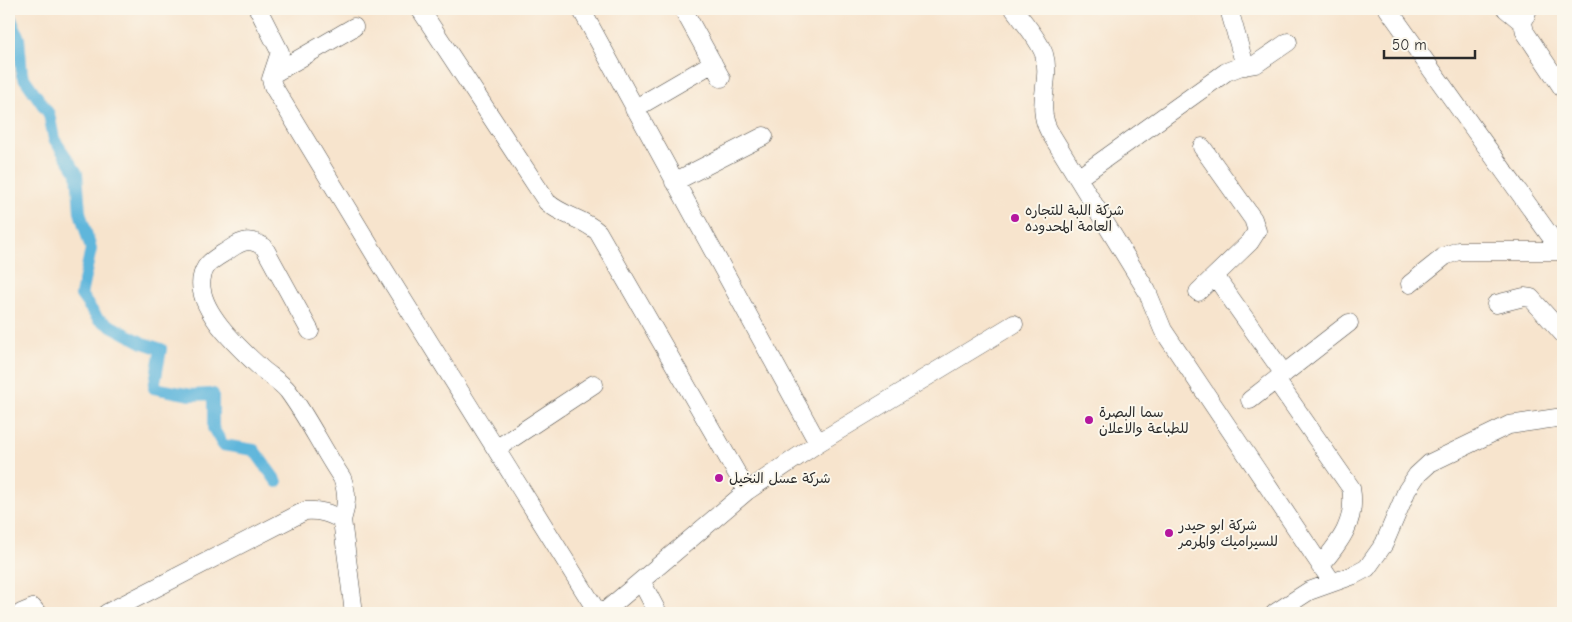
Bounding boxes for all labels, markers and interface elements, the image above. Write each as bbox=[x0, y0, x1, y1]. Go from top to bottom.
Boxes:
scale bar bbox=[1384, 28, 1476, 60]
text: 50 m bbox=[1392, 36, 1427, 54]
place label: شركة اللبة للتجاره العامة المحدوده bbox=[1025, 202, 1124, 235]
marker: شركة اللبة للتجاره العامة المحدوده bbox=[1009, 212, 1021, 224]
place label: سما البصرة للطباعة والاعلان bbox=[1099, 404, 1189, 437]
marker: سما البصرة للطباعة والاعلان bbox=[1083, 414, 1095, 426]
place label: شركة عسل النخيل bbox=[729, 470, 831, 487]
marker: شركة عسل النخيل bbox=[713, 472, 725, 484]
place label: شركة ابو حيدر للسيراميك والمرمر bbox=[1178, 517, 1278, 550]
marker: شركة ابو حيدر للسيراميك والمرمر bbox=[1163, 527, 1175, 539]

